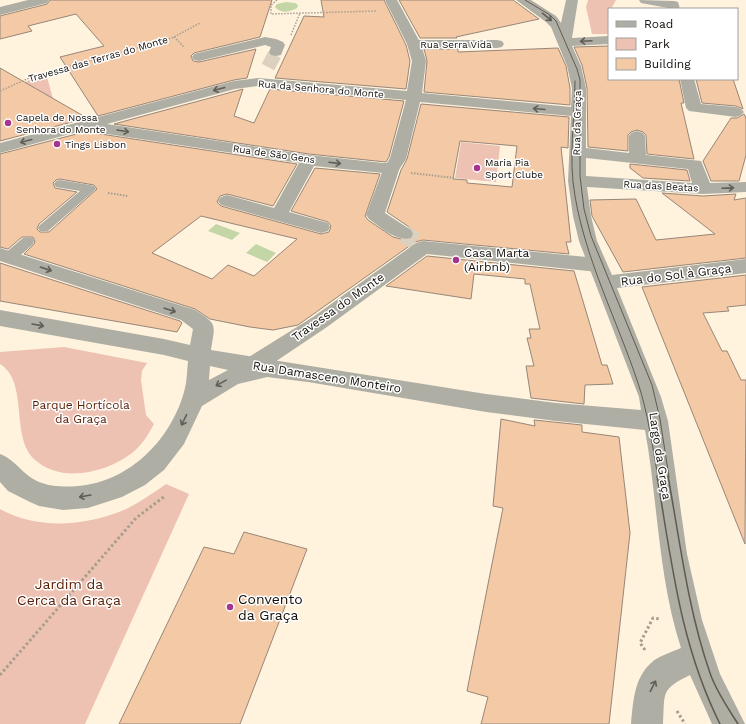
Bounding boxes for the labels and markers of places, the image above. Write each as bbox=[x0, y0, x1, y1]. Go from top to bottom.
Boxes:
place label: Capela de Nossa Senhora do Monte bbox=[16, 112, 106, 135]
marker: Capela de Nossa Senhora do Monte bbox=[3, 118, 13, 128]
marker: Tings Lisbon bbox=[52, 139, 62, 149]
place label: Tings Lisbon bbox=[65, 139, 126, 150]
place label: Maria Pia Sport Clube bbox=[485, 157, 543, 180]
marker: Maria Pia Sport Clube bbox=[472, 163, 482, 173]
place label: Casa Marta (Airbnb) bbox=[464, 246, 529, 274]
marker: Casa Marta (Airbnb) bbox=[451, 255, 461, 265]
place label: Convento da Graça bbox=[238, 591, 303, 623]
marker: Convento da Graça bbox=[225, 602, 235, 612]

